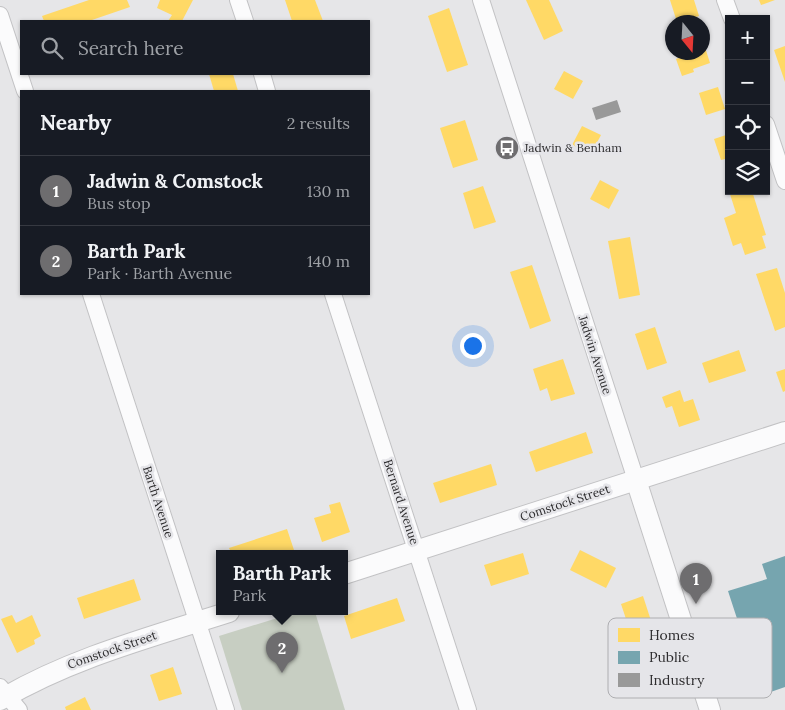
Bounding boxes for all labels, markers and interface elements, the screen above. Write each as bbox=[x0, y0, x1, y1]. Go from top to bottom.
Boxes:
north arrow bbox=[665, 15, 710, 60]
map controls bbox=[725, 15, 770, 195]
button: + bbox=[725, 15, 770, 60]
search box bbox=[20, 20, 370, 75]
icon: search bbox=[38, 34, 66, 62]
text: Search here bbox=[78, 36, 184, 60]
button: − bbox=[725, 60, 770, 105]
button: locate bbox=[725, 105, 770, 150]
text: Nearby bbox=[40, 109, 111, 136]
text: 2 results bbox=[287, 113, 350, 133]
bus stop icon: Jadwin & Benham bbox=[494, 135, 520, 161]
place label: Jadwin & Benham bbox=[523, 140, 622, 155]
button: layers bbox=[725, 150, 770, 195]
text: Jadwin & Comstock bbox=[87, 169, 263, 193]
text: 1 bbox=[53, 181, 59, 201]
text: 130 m bbox=[307, 181, 350, 201]
text: Bus stop bbox=[87, 193, 151, 213]
text: Barth Park bbox=[87, 239, 185, 263]
text: 2 bbox=[52, 251, 60, 271]
text: 140 m bbox=[307, 251, 350, 271]
text: Park · Barth Avenue bbox=[87, 263, 232, 283]
street label: Jadwin Avenue bbox=[575, 313, 615, 397]
your location bbox=[460, 333, 486, 359]
street label: Bernard Avenue bbox=[381, 457, 422, 547]
street label: Barth Avenue bbox=[140, 464, 177, 540]
street label: Comstock Street bbox=[518, 481, 612, 524]
popup bbox=[216, 550, 348, 615]
text: Barth Park bbox=[233, 561, 331, 585]
pin: 1 bbox=[680, 563, 712, 604]
text: Park bbox=[233, 585, 266, 605]
legend bbox=[608, 618, 772, 698]
text: Homes bbox=[649, 626, 694, 644]
street label: Comstock Street bbox=[65, 627, 159, 672]
pin: 2 bbox=[266, 632, 298, 673]
text: Public bbox=[649, 648, 689, 666]
text: Industry bbox=[649, 671, 705, 689]

